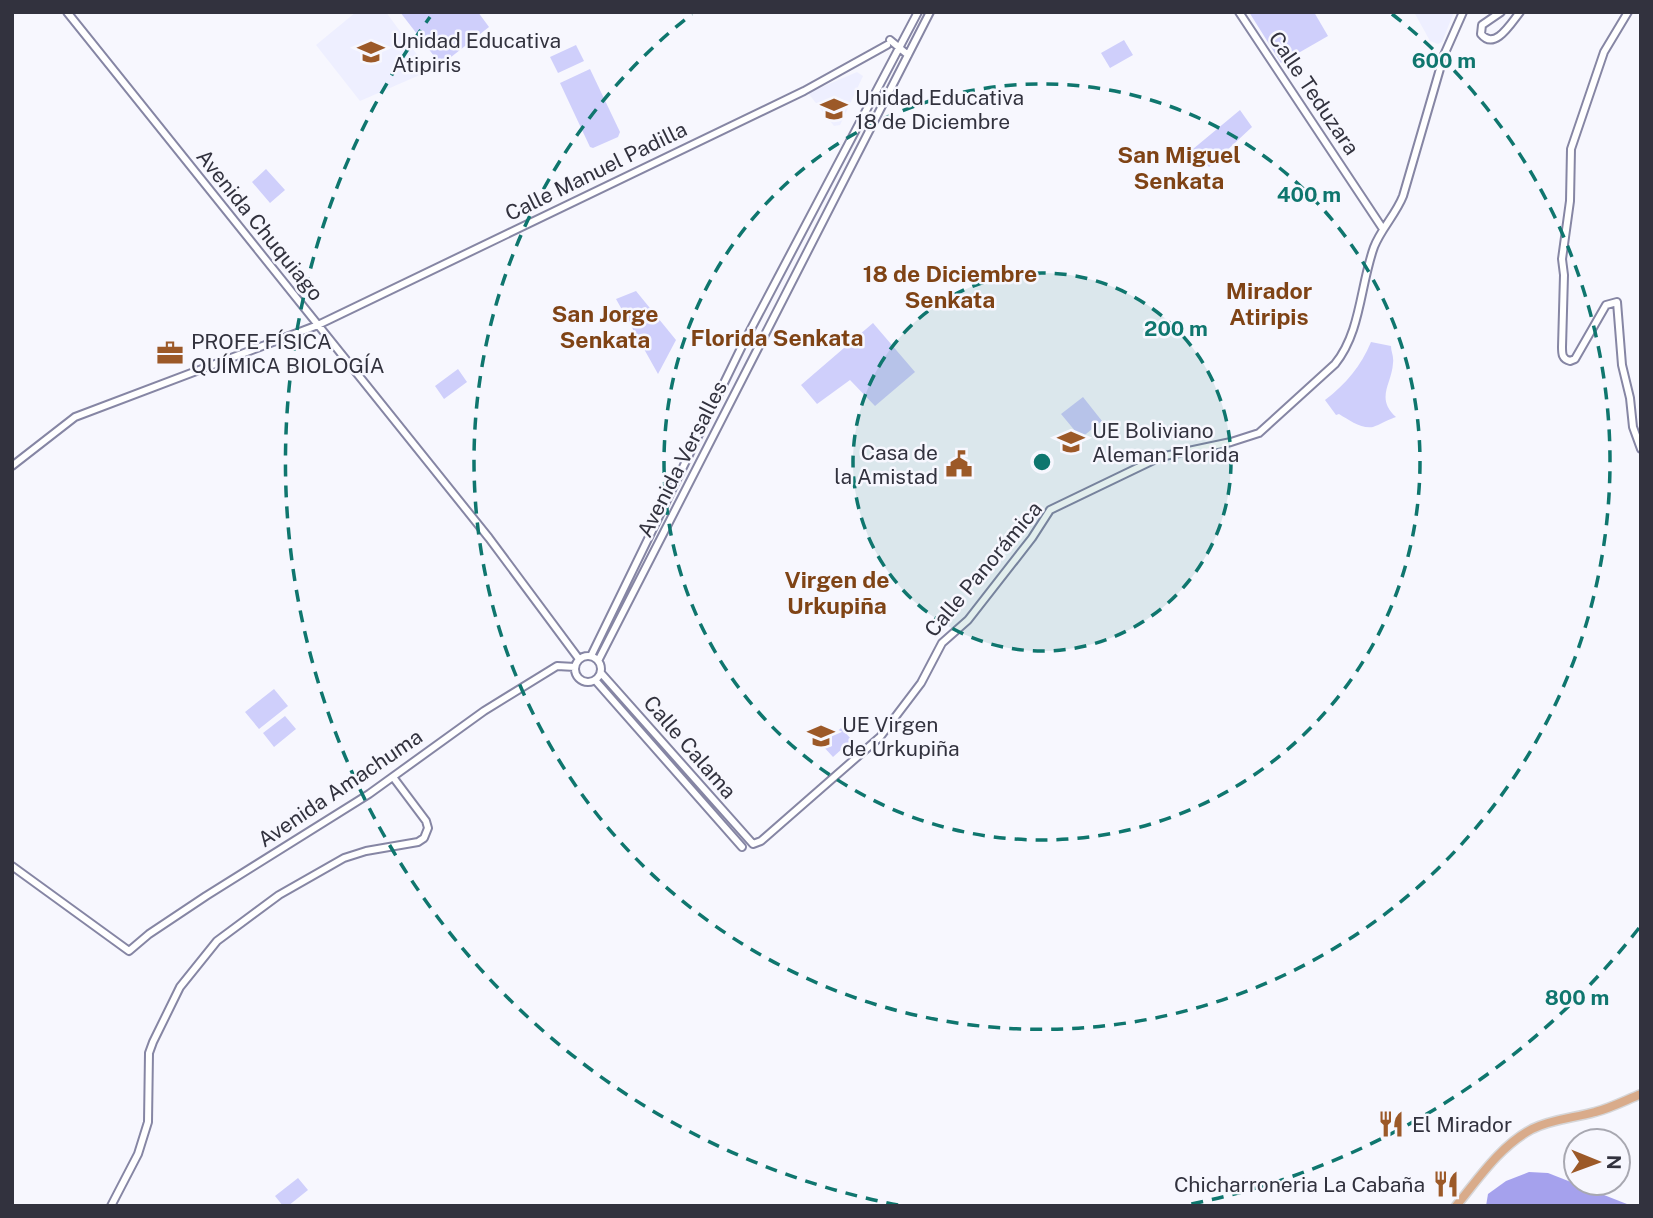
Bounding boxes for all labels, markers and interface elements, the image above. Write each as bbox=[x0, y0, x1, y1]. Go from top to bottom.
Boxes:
street label: Calle Teduzara bbox=[1264, 27, 1364, 159]
place label: Unidad Educativa Atipiris bbox=[392, 28, 561, 77]
school or university icon: Unidad Educativa Atipiris bbox=[356, 37, 386, 67]
text: 600 m bbox=[1412, 48, 1476, 73]
place label: Unidad Educativa 18 de Diciembre bbox=[855, 85, 1024, 134]
school or university icon: Unidad Educativa 18 de Diciembre bbox=[819, 94, 849, 124]
street label: Calle Manuel Padilla bbox=[501, 116, 691, 226]
district label: San Miguel Senkata bbox=[1117, 141, 1241, 194]
street label: Avenida Chuquiago bbox=[191, 144, 329, 306]
text: 400 m bbox=[1277, 182, 1341, 207]
district label: 18 de Diciembre Senkata bbox=[863, 260, 1037, 313]
district label: Mirador Atiripis bbox=[1226, 277, 1312, 330]
district label: San Jorge Senkata bbox=[552, 300, 658, 353]
text: 200 m bbox=[1144, 316, 1208, 341]
district label: Florida Senkata bbox=[691, 324, 863, 351]
place label: PROFE FÍSICA QUÍMICA BIOLOGÍA bbox=[191, 329, 385, 378]
office icon: PROFE FÍSICA QUÍMICA BIOLOGÍA bbox=[155, 338, 185, 368]
street label: Avenida Versalles bbox=[632, 377, 732, 541]
place label: UE Boliviano Aleman Florida bbox=[1092, 418, 1239, 467]
school or university icon: UE Boliviano Aleman Florida bbox=[1056, 427, 1086, 457]
place label: Casa de la Amistad bbox=[834, 440, 938, 489]
public building icon: Casa de la Amistad bbox=[944, 449, 974, 479]
centre of rings bbox=[1030, 450, 1054, 474]
street label: Calle Panorámica bbox=[919, 496, 1047, 642]
district label: Virgen de Urkupiña bbox=[784, 566, 890, 619]
street label: Calle Calama bbox=[639, 690, 741, 804]
place label: UE Virgen de Urkupiña bbox=[842, 712, 960, 761]
school or university icon: UE Virgen de Urkupiña bbox=[806, 721, 836, 751]
street label: Avenida Amachuma bbox=[253, 724, 427, 852]
text: 800 m bbox=[1545, 985, 1609, 1010]
restaurant icon: El Mirador bbox=[1376, 1109, 1406, 1139]
place label: El Mirador bbox=[1412, 1112, 1512, 1137]
north arrow bbox=[1562, 1127, 1632, 1197]
text: N bbox=[1603, 1155, 1625, 1170]
restaurant icon: Chicharroneria La Cabaña bbox=[1431, 1169, 1461, 1199]
place label: Chicharroneria La Cabaña bbox=[1174, 1172, 1425, 1197]

